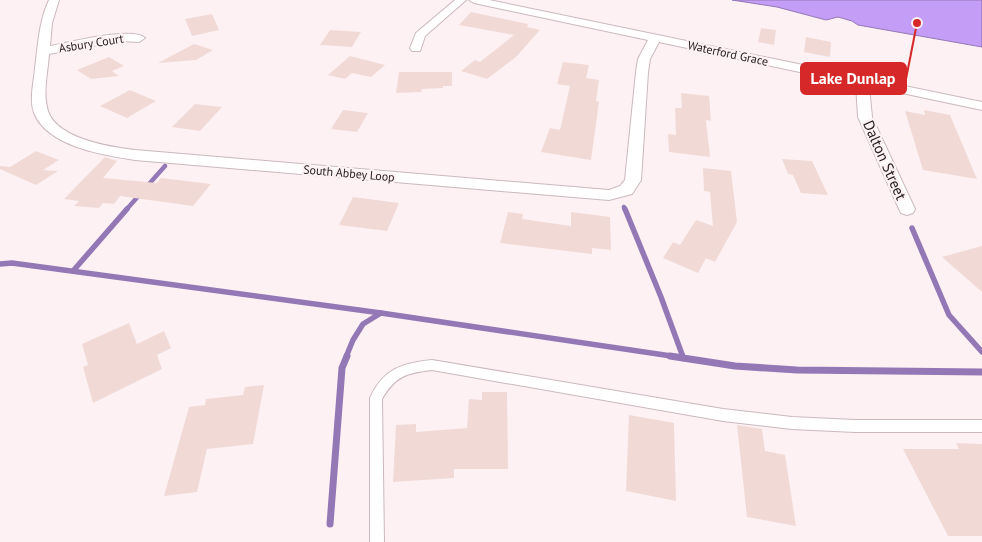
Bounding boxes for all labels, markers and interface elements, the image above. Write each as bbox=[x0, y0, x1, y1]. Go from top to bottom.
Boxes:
street label: Asbury Court bbox=[58, 30, 124, 56]
street label: Waterford Grace bbox=[686, 37, 770, 69]
callout: Lake Dunlap bbox=[801, 63, 906, 94]
text: Lake Dunlap bbox=[811, 68, 896, 88]
street label: Dalton Street bbox=[859, 117, 911, 203]
street label: South Abbey Loop bbox=[303, 162, 395, 184]

